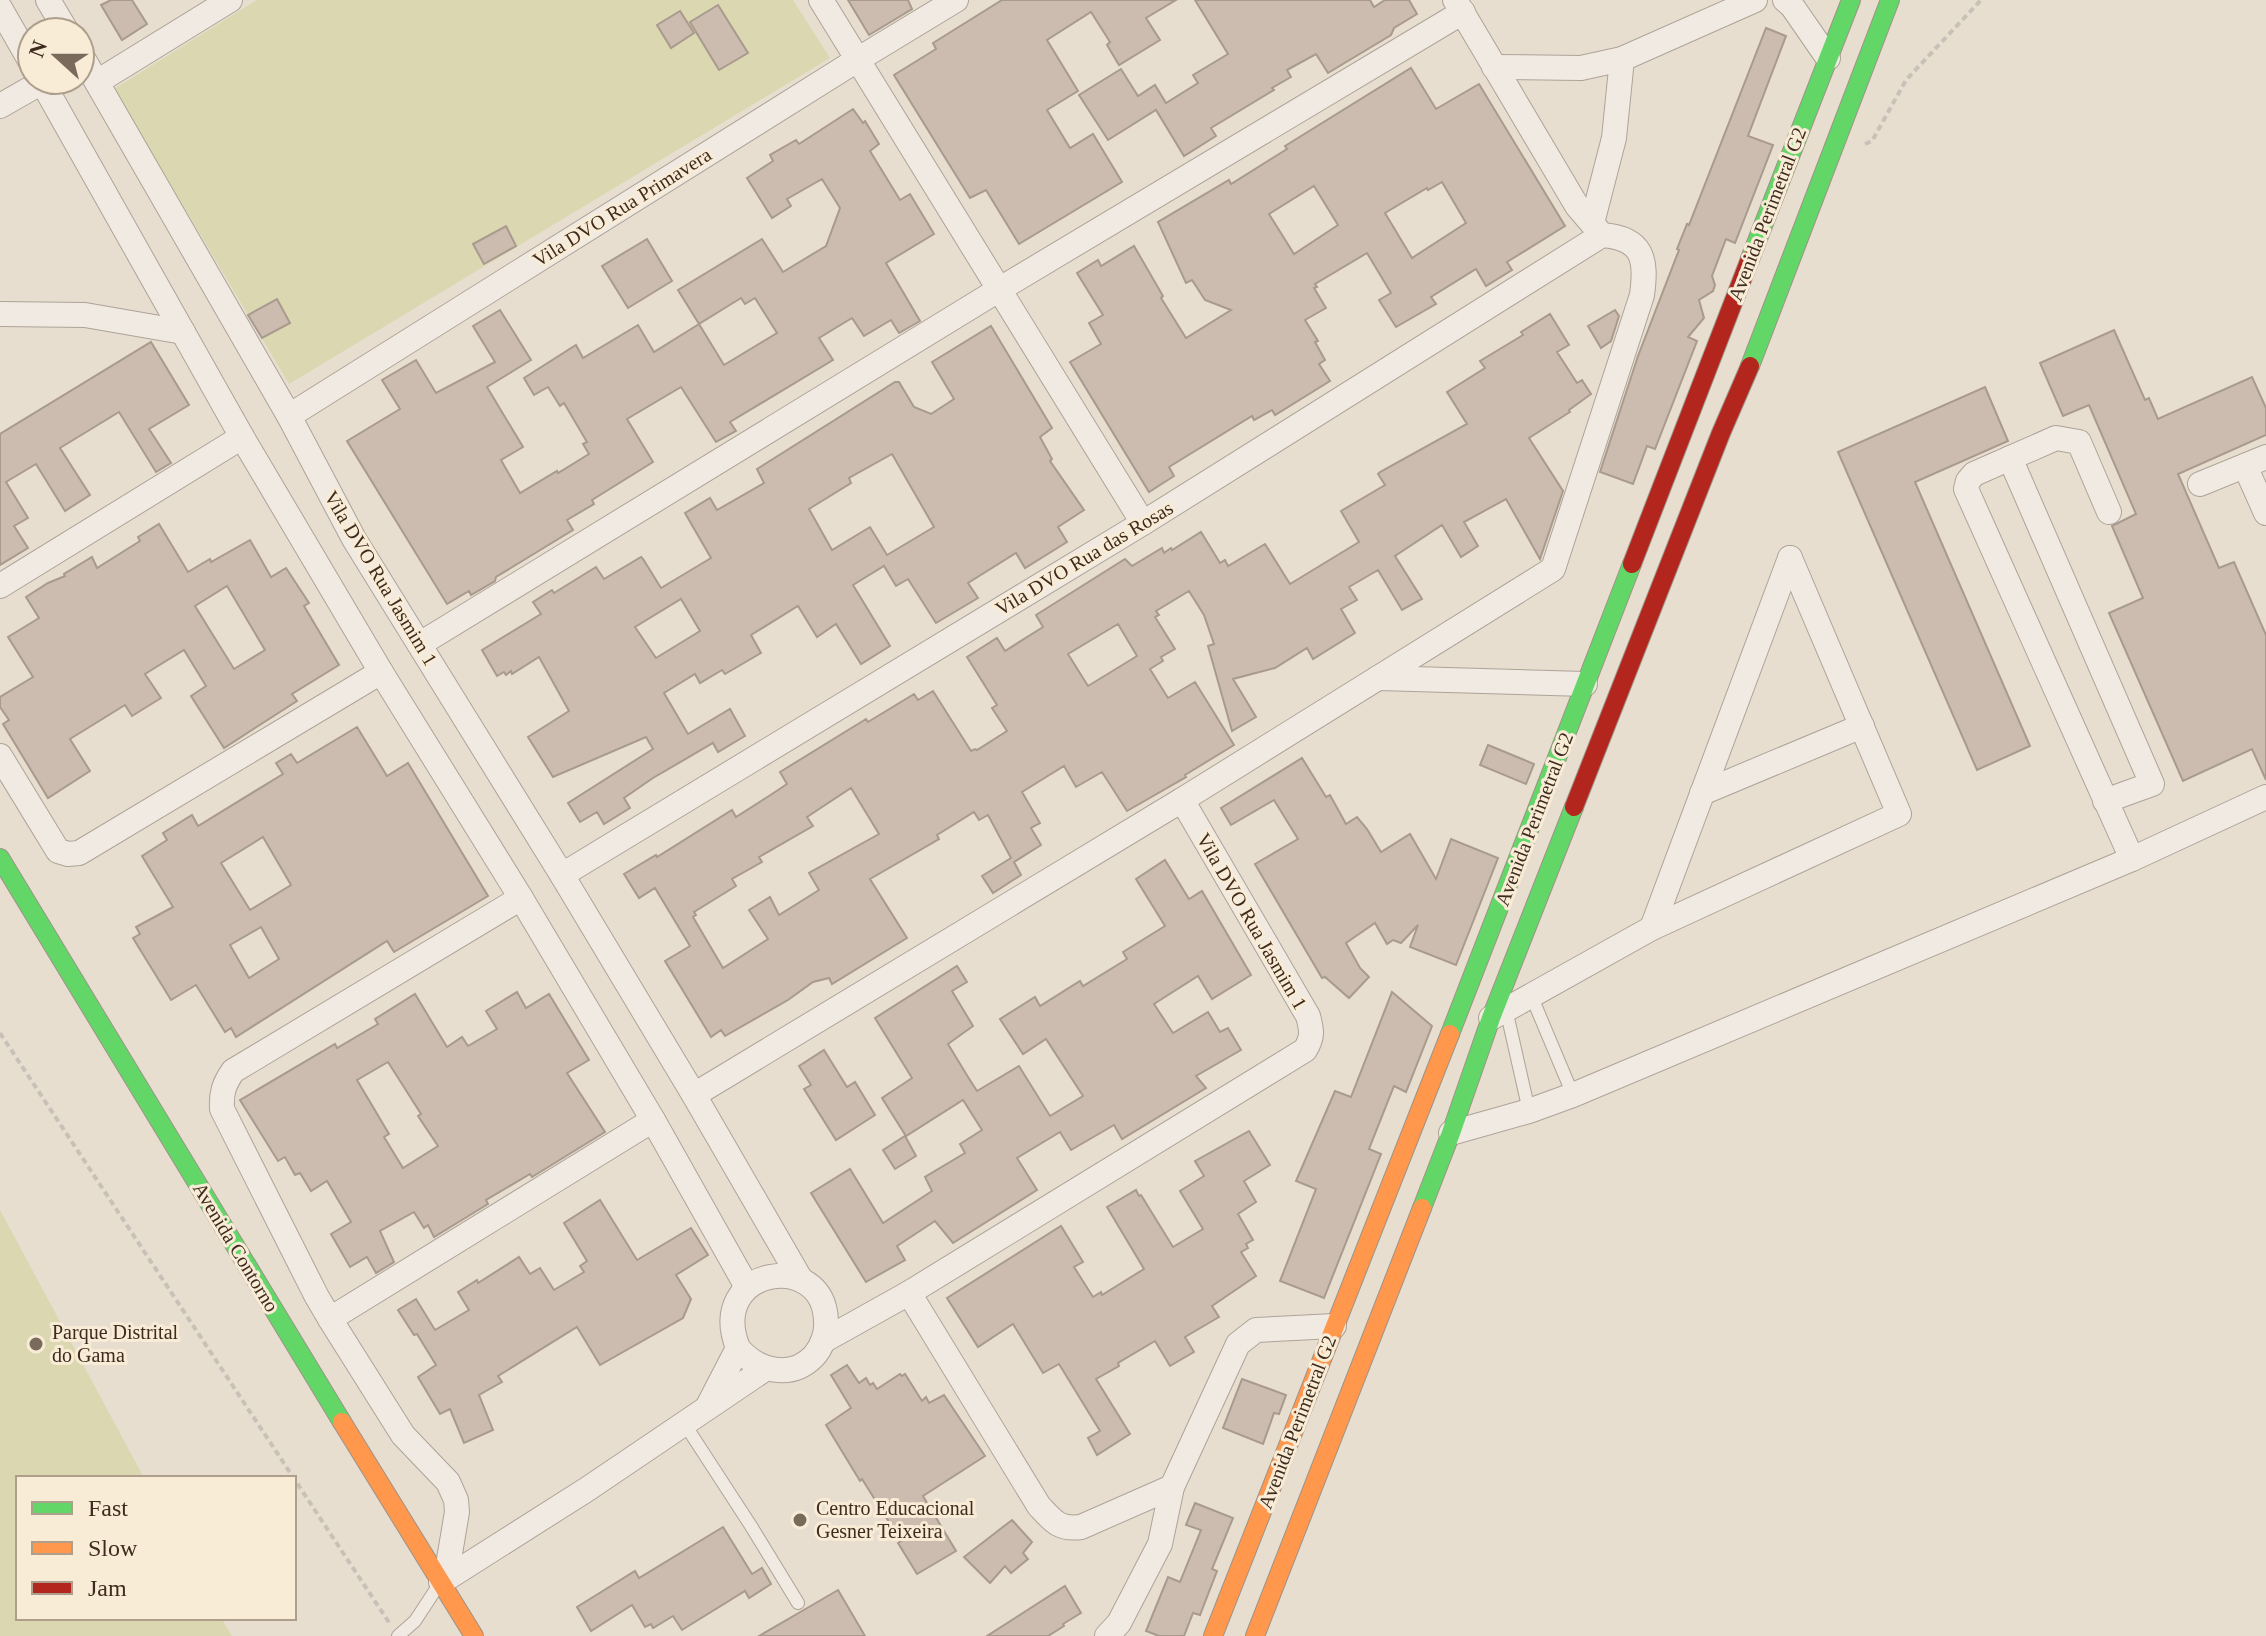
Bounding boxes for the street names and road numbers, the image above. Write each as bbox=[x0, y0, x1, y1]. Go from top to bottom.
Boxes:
street label: Avenida Perimetral G2 bbox=[1724, 124, 1810, 304]
street label: Vila DVO Rua Primavera bbox=[529, 143, 715, 271]
street label: Vila DVO Rua Jasmim 1 bbox=[320, 487, 442, 669]
street label: Vila DVO Rua das Rosas bbox=[991, 496, 1177, 620]
street label: Avenida Perimetral G2 bbox=[1491, 729, 1577, 909]
street label: Vila DVO Rua Jasmim 1 bbox=[1192, 829, 1312, 1013]
street label: Avenida Contorno bbox=[189, 1178, 283, 1316]
street label: Avenida Perimetral G2 bbox=[1254, 1332, 1340, 1512]

